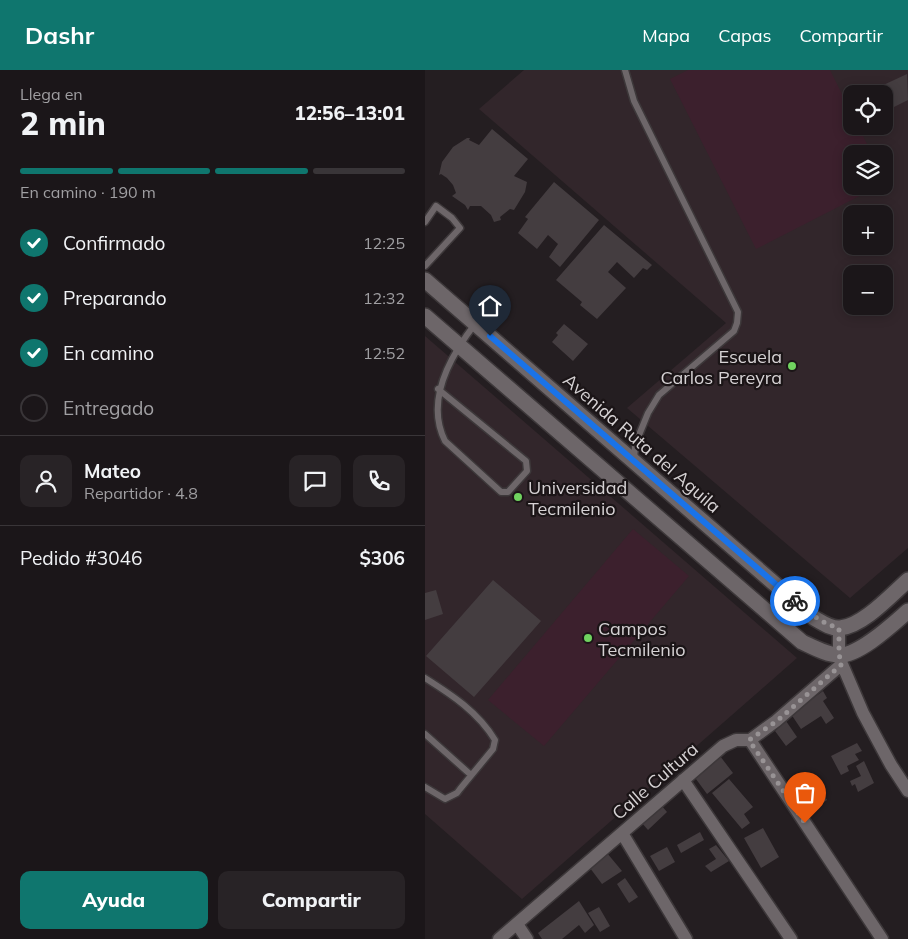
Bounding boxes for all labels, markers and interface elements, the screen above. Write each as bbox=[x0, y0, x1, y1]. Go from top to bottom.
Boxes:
text: Dashr bbox=[25, 20, 94, 50]
text: Mapa bbox=[642, 24, 690, 47]
text: Capas bbox=[718, 24, 772, 47]
text: Compartir bbox=[800, 24, 883, 47]
text: Llega en bbox=[20, 84, 83, 104]
map controls bbox=[843, 85, 893, 315]
button: locate bbox=[843, 85, 893, 135]
text: 12:56–13:01 bbox=[294, 101, 405, 125]
text: 2 min bbox=[20, 103, 106, 143]
button: layers bbox=[843, 145, 893, 195]
text: En camino · 190 m bbox=[20, 182, 156, 202]
button: + bbox=[843, 205, 893, 255]
icon: check bbox=[20, 229, 48, 257]
text: Confirmado bbox=[63, 231, 165, 255]
text: 12:25 bbox=[363, 233, 405, 253]
button: − bbox=[843, 265, 893, 315]
icon: check bbox=[20, 284, 48, 312]
pin bbox=[469, 285, 511, 336]
text: Preparando bbox=[63, 286, 167, 310]
text: 12:32 bbox=[363, 288, 405, 308]
icon: home bbox=[476, 292, 504, 320]
icon: check bbox=[20, 339, 48, 367]
text: En camino bbox=[63, 341, 154, 365]
text: 12:52 bbox=[363, 343, 405, 363]
place label: Escuela Carlos Pereyra bbox=[660, 345, 782, 389]
marker: Escuela Carlos Pereyra bbox=[786, 360, 798, 372]
street label: Avenida Ruta del Aguila bbox=[559, 368, 725, 518]
text: Entregado bbox=[63, 396, 154, 420]
button: person bbox=[20, 455, 72, 507]
button: chat bbox=[289, 455, 341, 507]
button: phone bbox=[353, 455, 405, 507]
text: Mateo bbox=[84, 459, 141, 483]
place label: Universidad Tecmilenio bbox=[528, 476, 627, 520]
text: Repartidor · 4.8 bbox=[84, 483, 198, 503]
marker: Universidad Tecmilenio bbox=[512, 491, 524, 503]
text: Pedido #3046 bbox=[20, 546, 142, 570]
text: $306 bbox=[359, 546, 405, 570]
courier bbox=[770, 576, 820, 626]
icon: bike bbox=[781, 587, 809, 615]
place label: Campos Tecmilenio bbox=[598, 617, 685, 661]
marker: Campos Tecmilenio bbox=[582, 632, 594, 644]
street label: Calle Cultura bbox=[607, 737, 703, 825]
pin bbox=[784, 772, 826, 823]
icon: bag bbox=[791, 779, 819, 807]
button: Ayuda bbox=[20, 871, 208, 929]
button: Compartir bbox=[218, 871, 405, 929]

